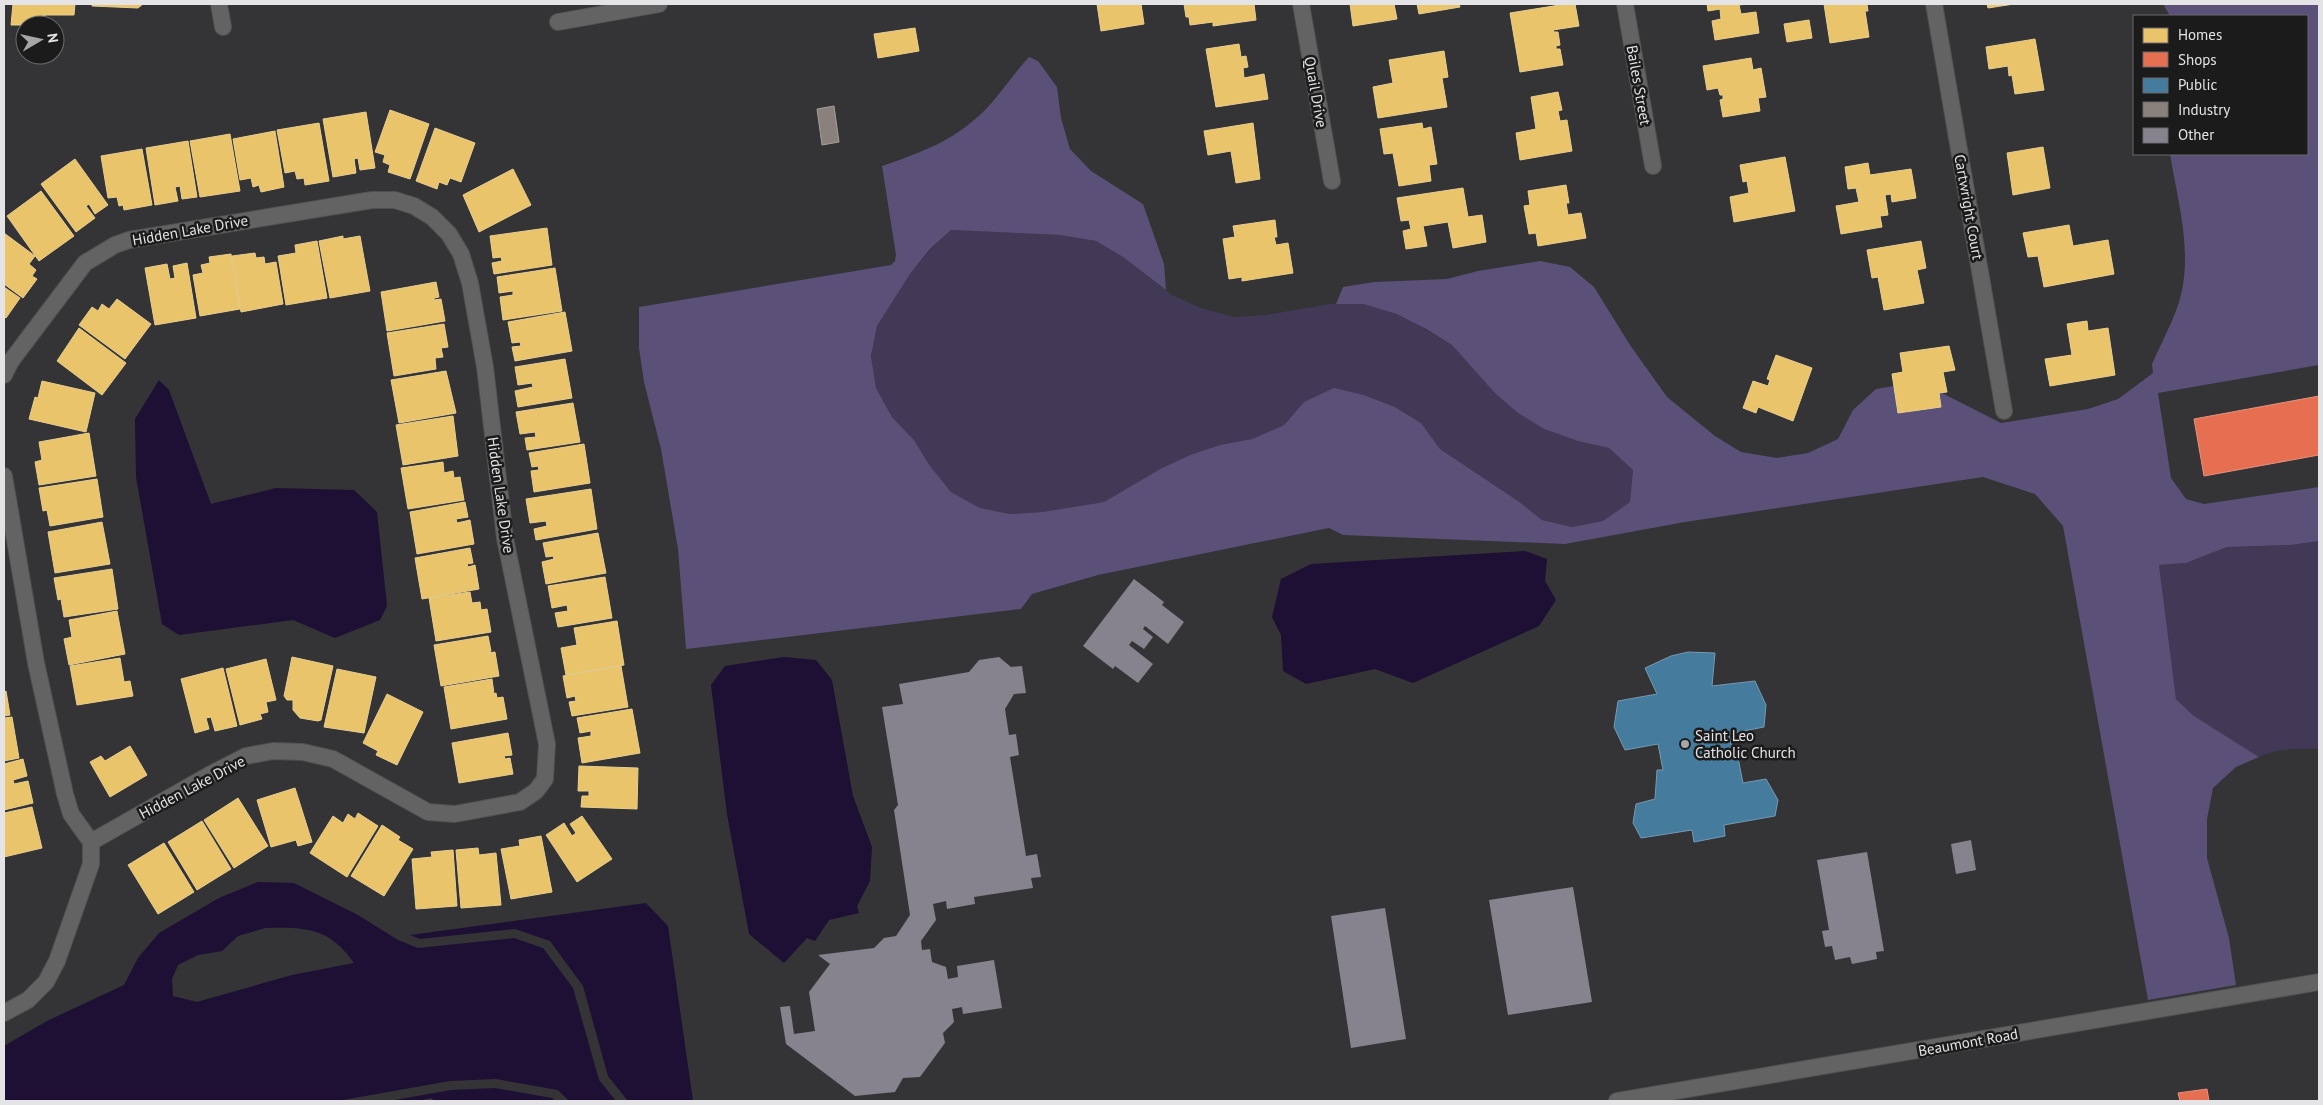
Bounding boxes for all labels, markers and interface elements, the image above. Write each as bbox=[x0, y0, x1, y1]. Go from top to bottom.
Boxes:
north arrow bbox=[15, 15, 65, 65]
legend bbox=[2133, 15, 2308, 155]
text: Homes bbox=[2178, 25, 2222, 44]
text: N bbox=[43, 32, 62, 44]
street label: Bailes Street bbox=[1623, 44, 1655, 126]
text: Shops bbox=[2178, 50, 2217, 69]
street label: Quail Drive bbox=[1300, 55, 1332, 129]
text: Public bbox=[2178, 75, 2217, 94]
text: Industry bbox=[2178, 100, 2230, 119]
text: Other bbox=[2178, 125, 2214, 144]
street label: Cartwright Court bbox=[1950, 153, 1988, 261]
street label: Hidden Lake Drive bbox=[131, 210, 249, 250]
street label: Hidden Lake Drive bbox=[483, 436, 519, 554]
place label: Saint Leo Catholic Church bbox=[1695, 726, 1796, 762]
marker: Saint Leo Catholic Church bbox=[1679, 738, 1691, 750]
street label: Hidden Lake Drive bbox=[136, 751, 248, 823]
street label: Beaumont Road bbox=[1917, 1024, 2019, 1060]

